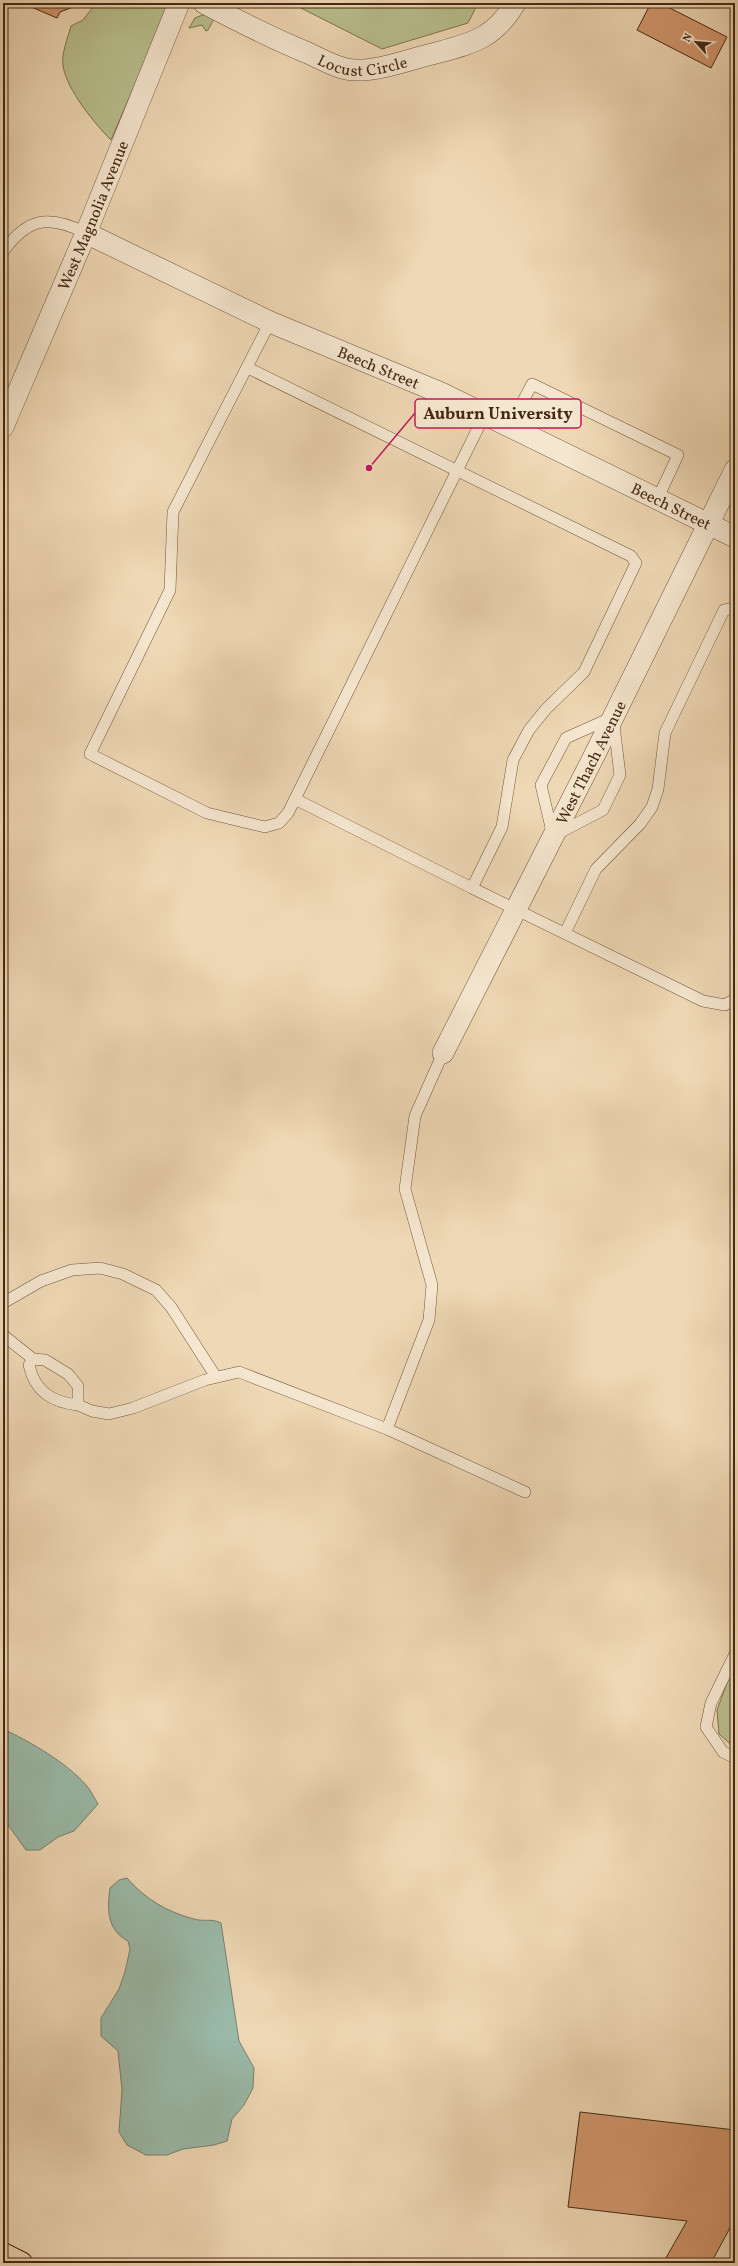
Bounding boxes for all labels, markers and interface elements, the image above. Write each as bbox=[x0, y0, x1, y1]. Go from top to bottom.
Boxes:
north arrow bbox=[676, 22, 716, 62]
text: N bbox=[680, 31, 697, 45]
street label: Locust Circle bbox=[313, 50, 410, 83]
street label: West Magnolia Avenue bbox=[54, 138, 135, 294]
street label: Beech Street bbox=[334, 342, 422, 396]
callout: Auburn University bbox=[415, 399, 581, 428]
text: Auburn University bbox=[423, 403, 573, 426]
street label: Beech Street bbox=[627, 479, 715, 537]
street label: West Thach Avenue bbox=[552, 697, 633, 829]

